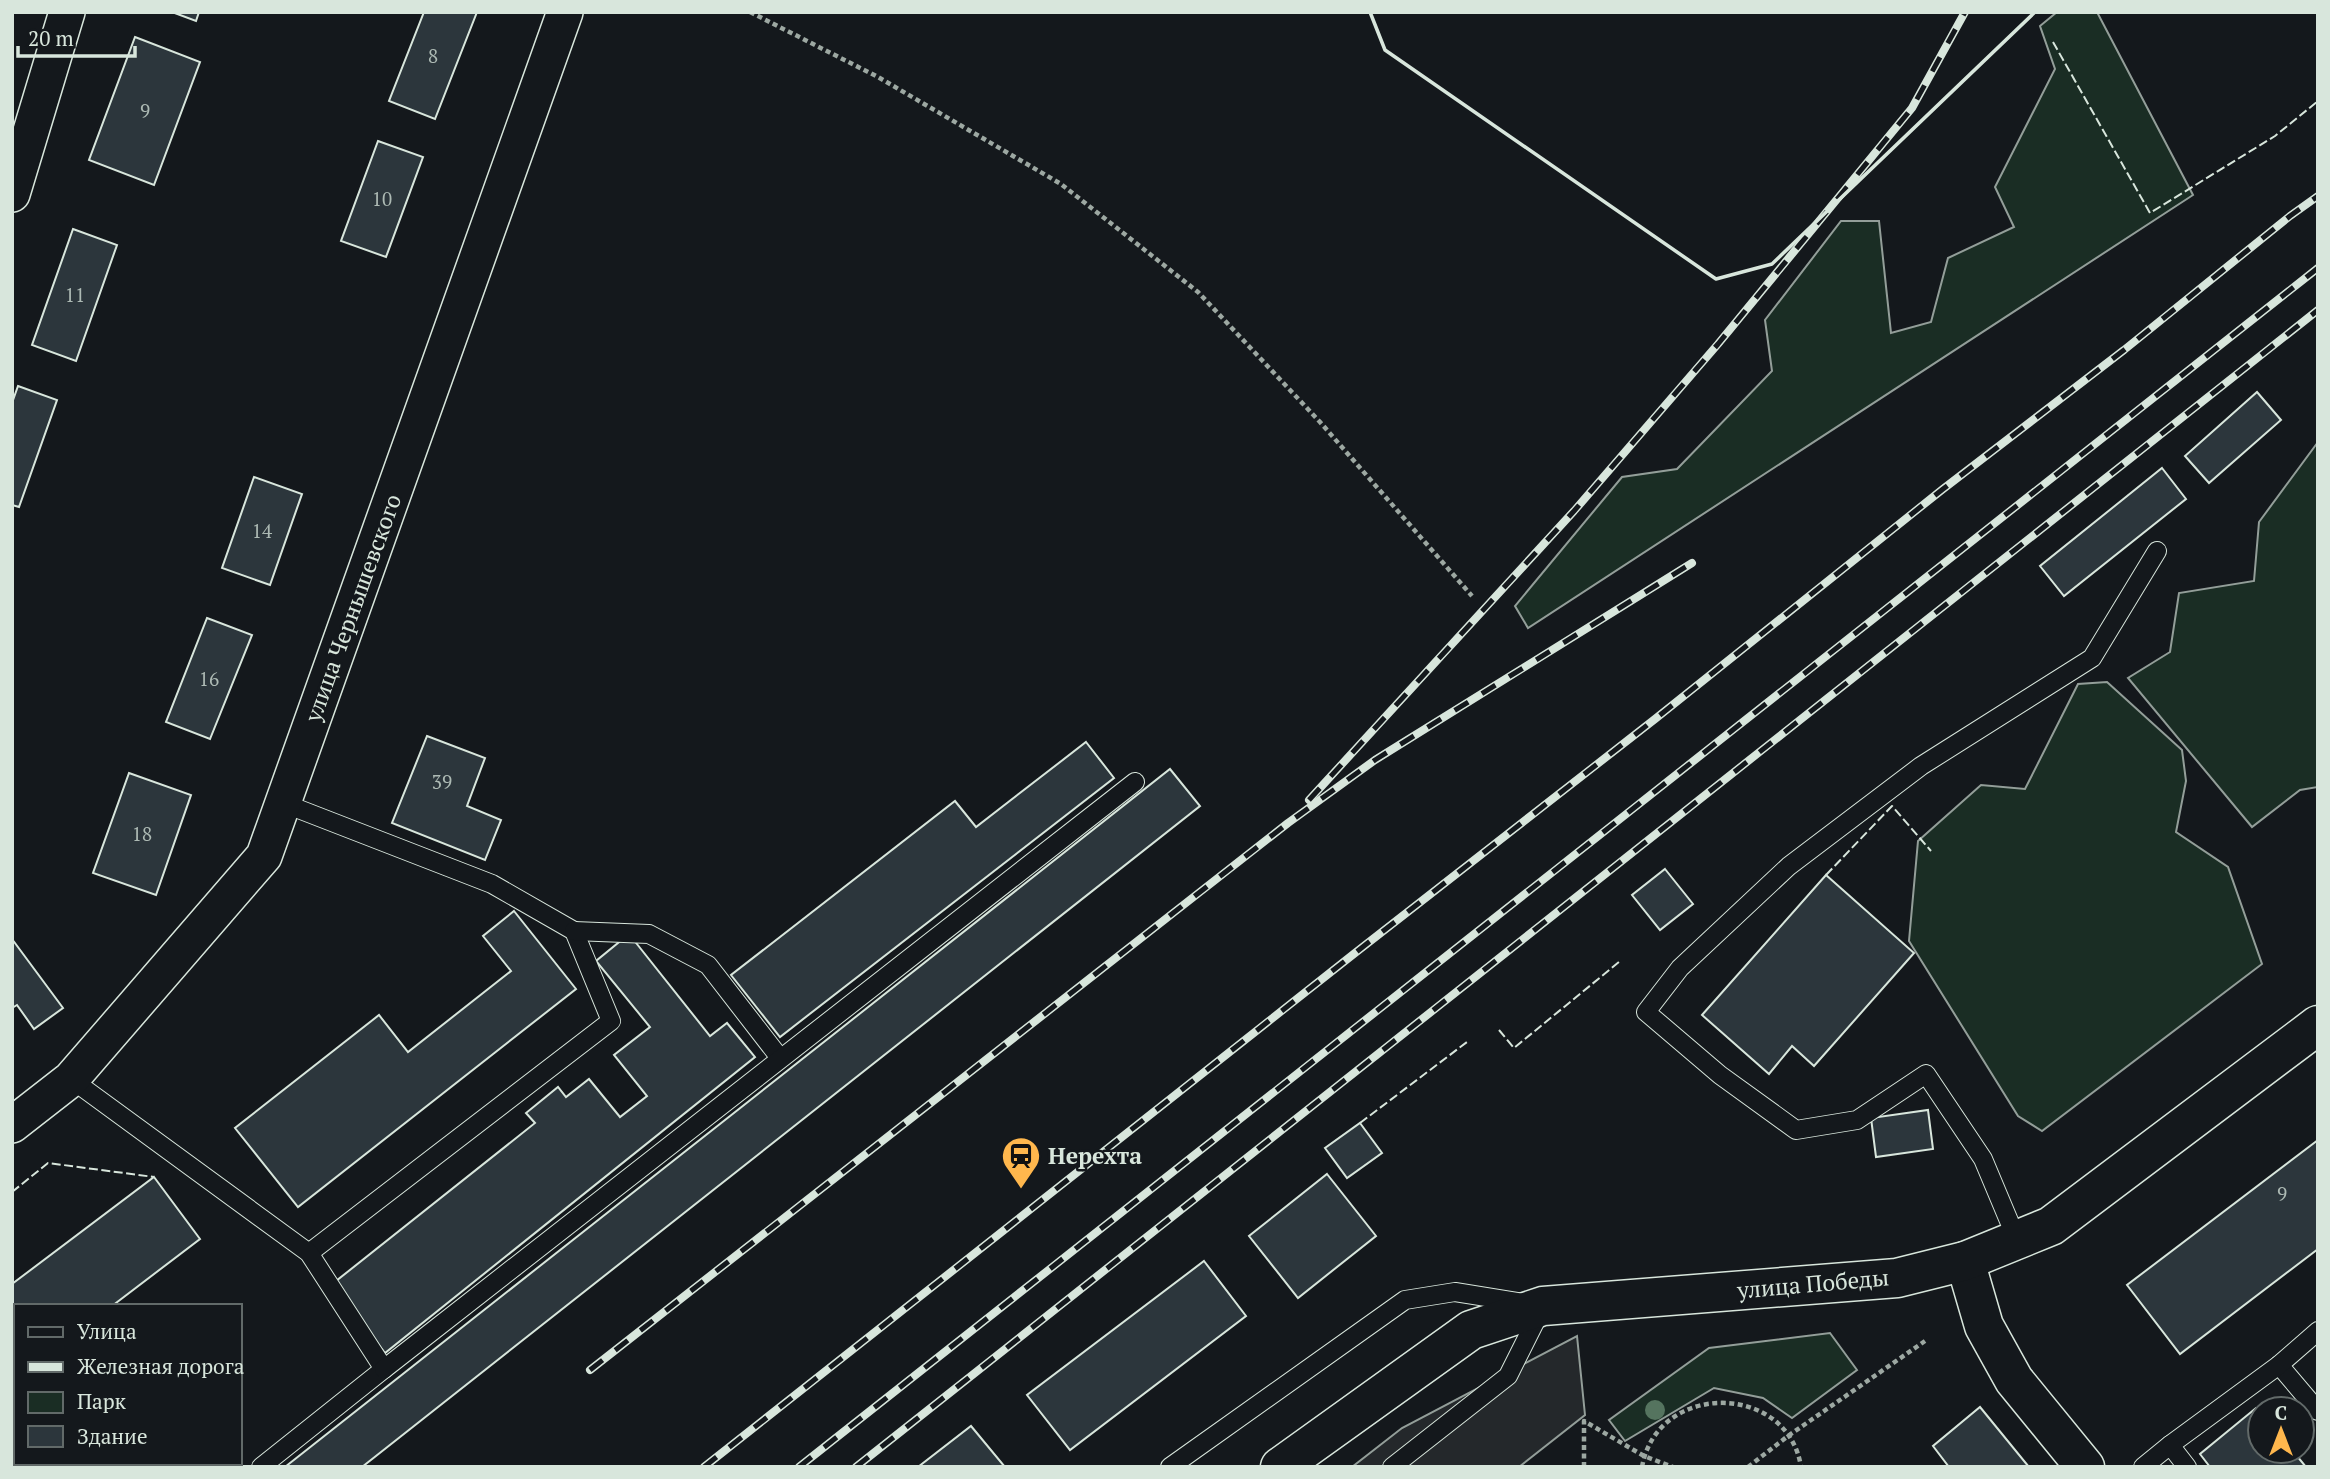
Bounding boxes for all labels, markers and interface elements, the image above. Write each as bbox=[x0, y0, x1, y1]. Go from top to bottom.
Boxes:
scale bar bbox=[18, 14, 135, 58]
text: 20 m bbox=[28, 24, 74, 52]
house number: 8 bbox=[428, 43, 438, 68]
house number: 9 bbox=[140, 98, 150, 123]
house number: 10 bbox=[372, 186, 392, 211]
house number: 11 bbox=[65, 282, 85, 307]
street label: улица Чернышевского bbox=[296, 490, 408, 727]
house number: 14 bbox=[252, 518, 273, 543]
house number: 16 bbox=[199, 666, 219, 691]
house number: 39 bbox=[432, 769, 452, 794]
house number: 18 bbox=[132, 821, 152, 846]
station icon: Нерехта bbox=[1000, 1135, 1042, 1190]
place label: Нерехта bbox=[1048, 1140, 1142, 1171]
house number: 9 bbox=[2277, 1181, 2287, 1206]
street label: улица Победы bbox=[1735, 1261, 1890, 1306]
legend bbox=[14, 1304, 242, 1465]
text: Улица bbox=[77, 1317, 137, 1345]
text: Железная дорога bbox=[77, 1352, 245, 1380]
text: Парк bbox=[77, 1387, 127, 1415]
north arrow bbox=[2246, 1395, 2316, 1465]
text: С bbox=[2275, 1400, 2287, 1425]
text: Здание bbox=[77, 1422, 148, 1450]

